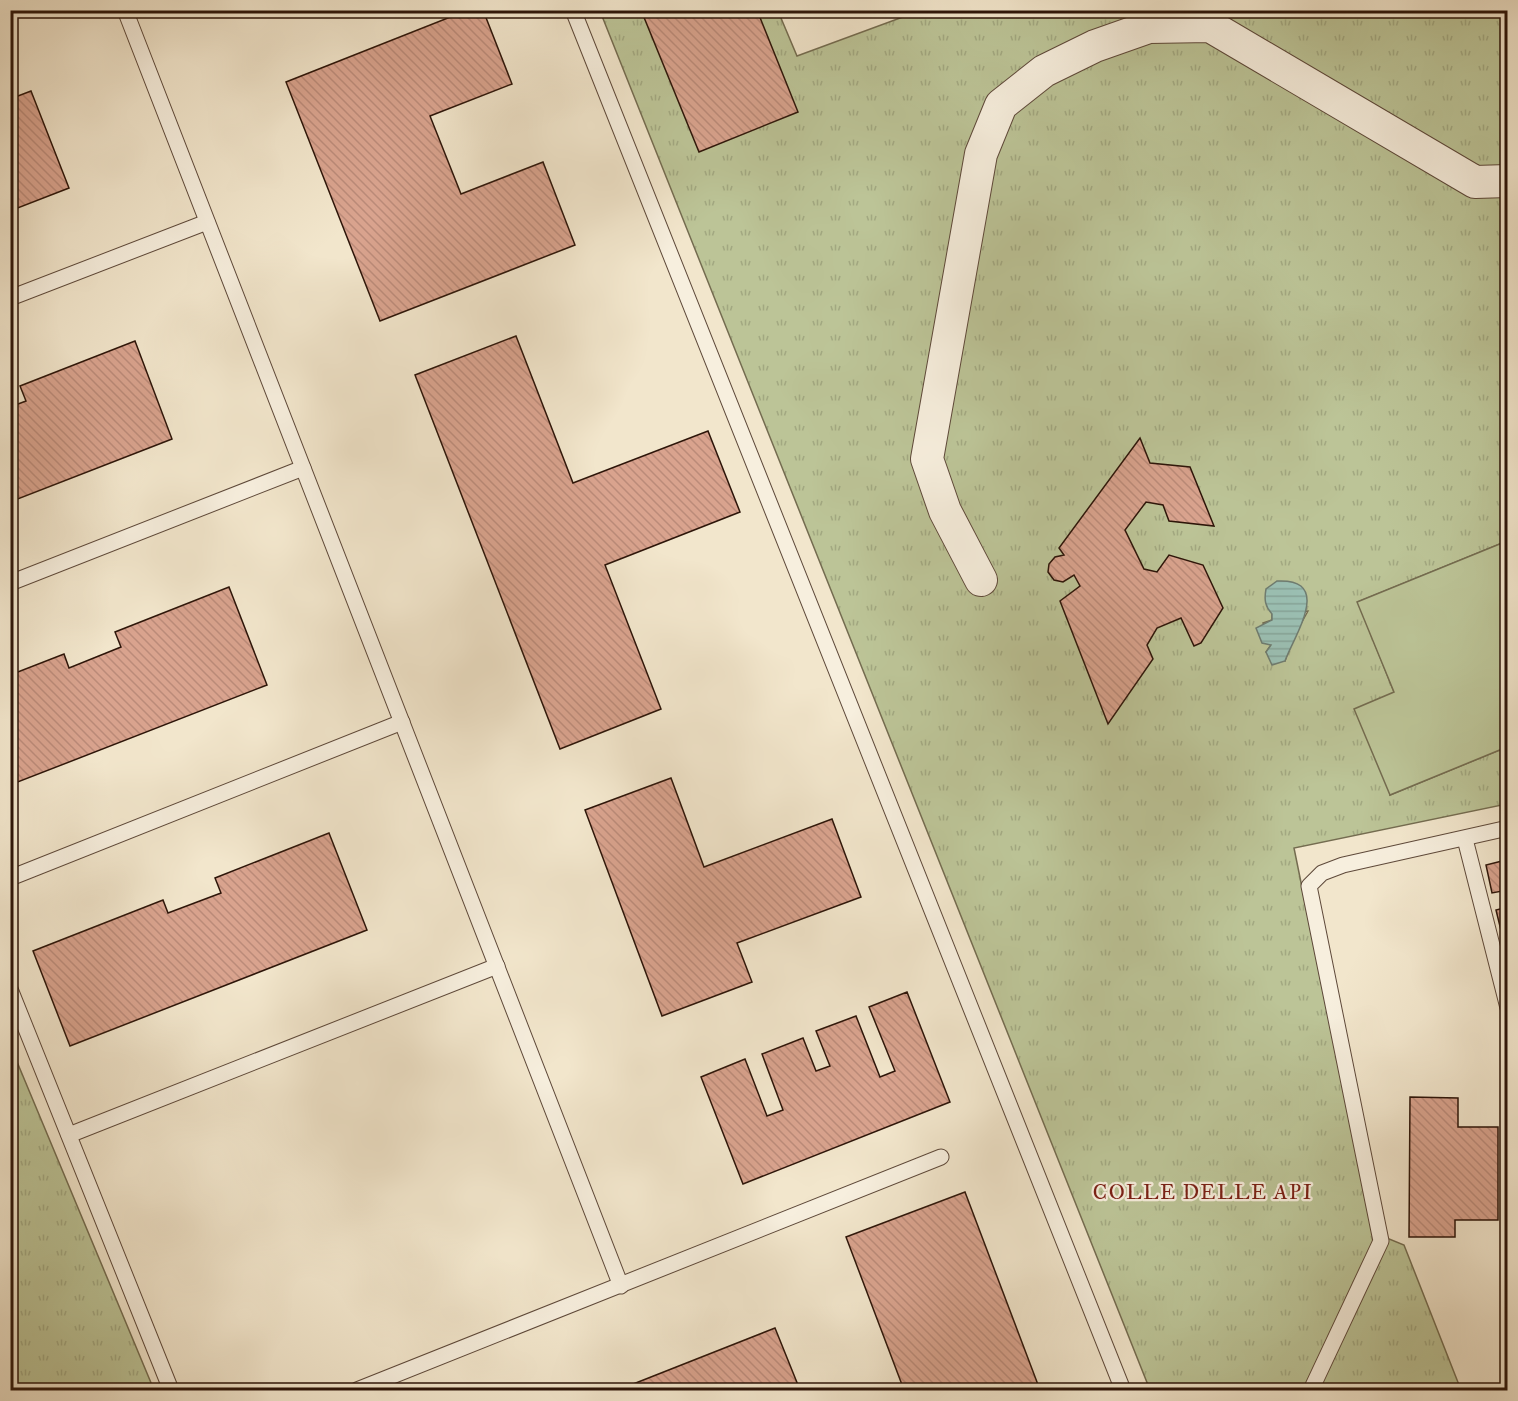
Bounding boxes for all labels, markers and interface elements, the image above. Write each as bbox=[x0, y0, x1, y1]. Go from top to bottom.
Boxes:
district label: COLLE DELLE API bbox=[1093, 1179, 1313, 1205]

